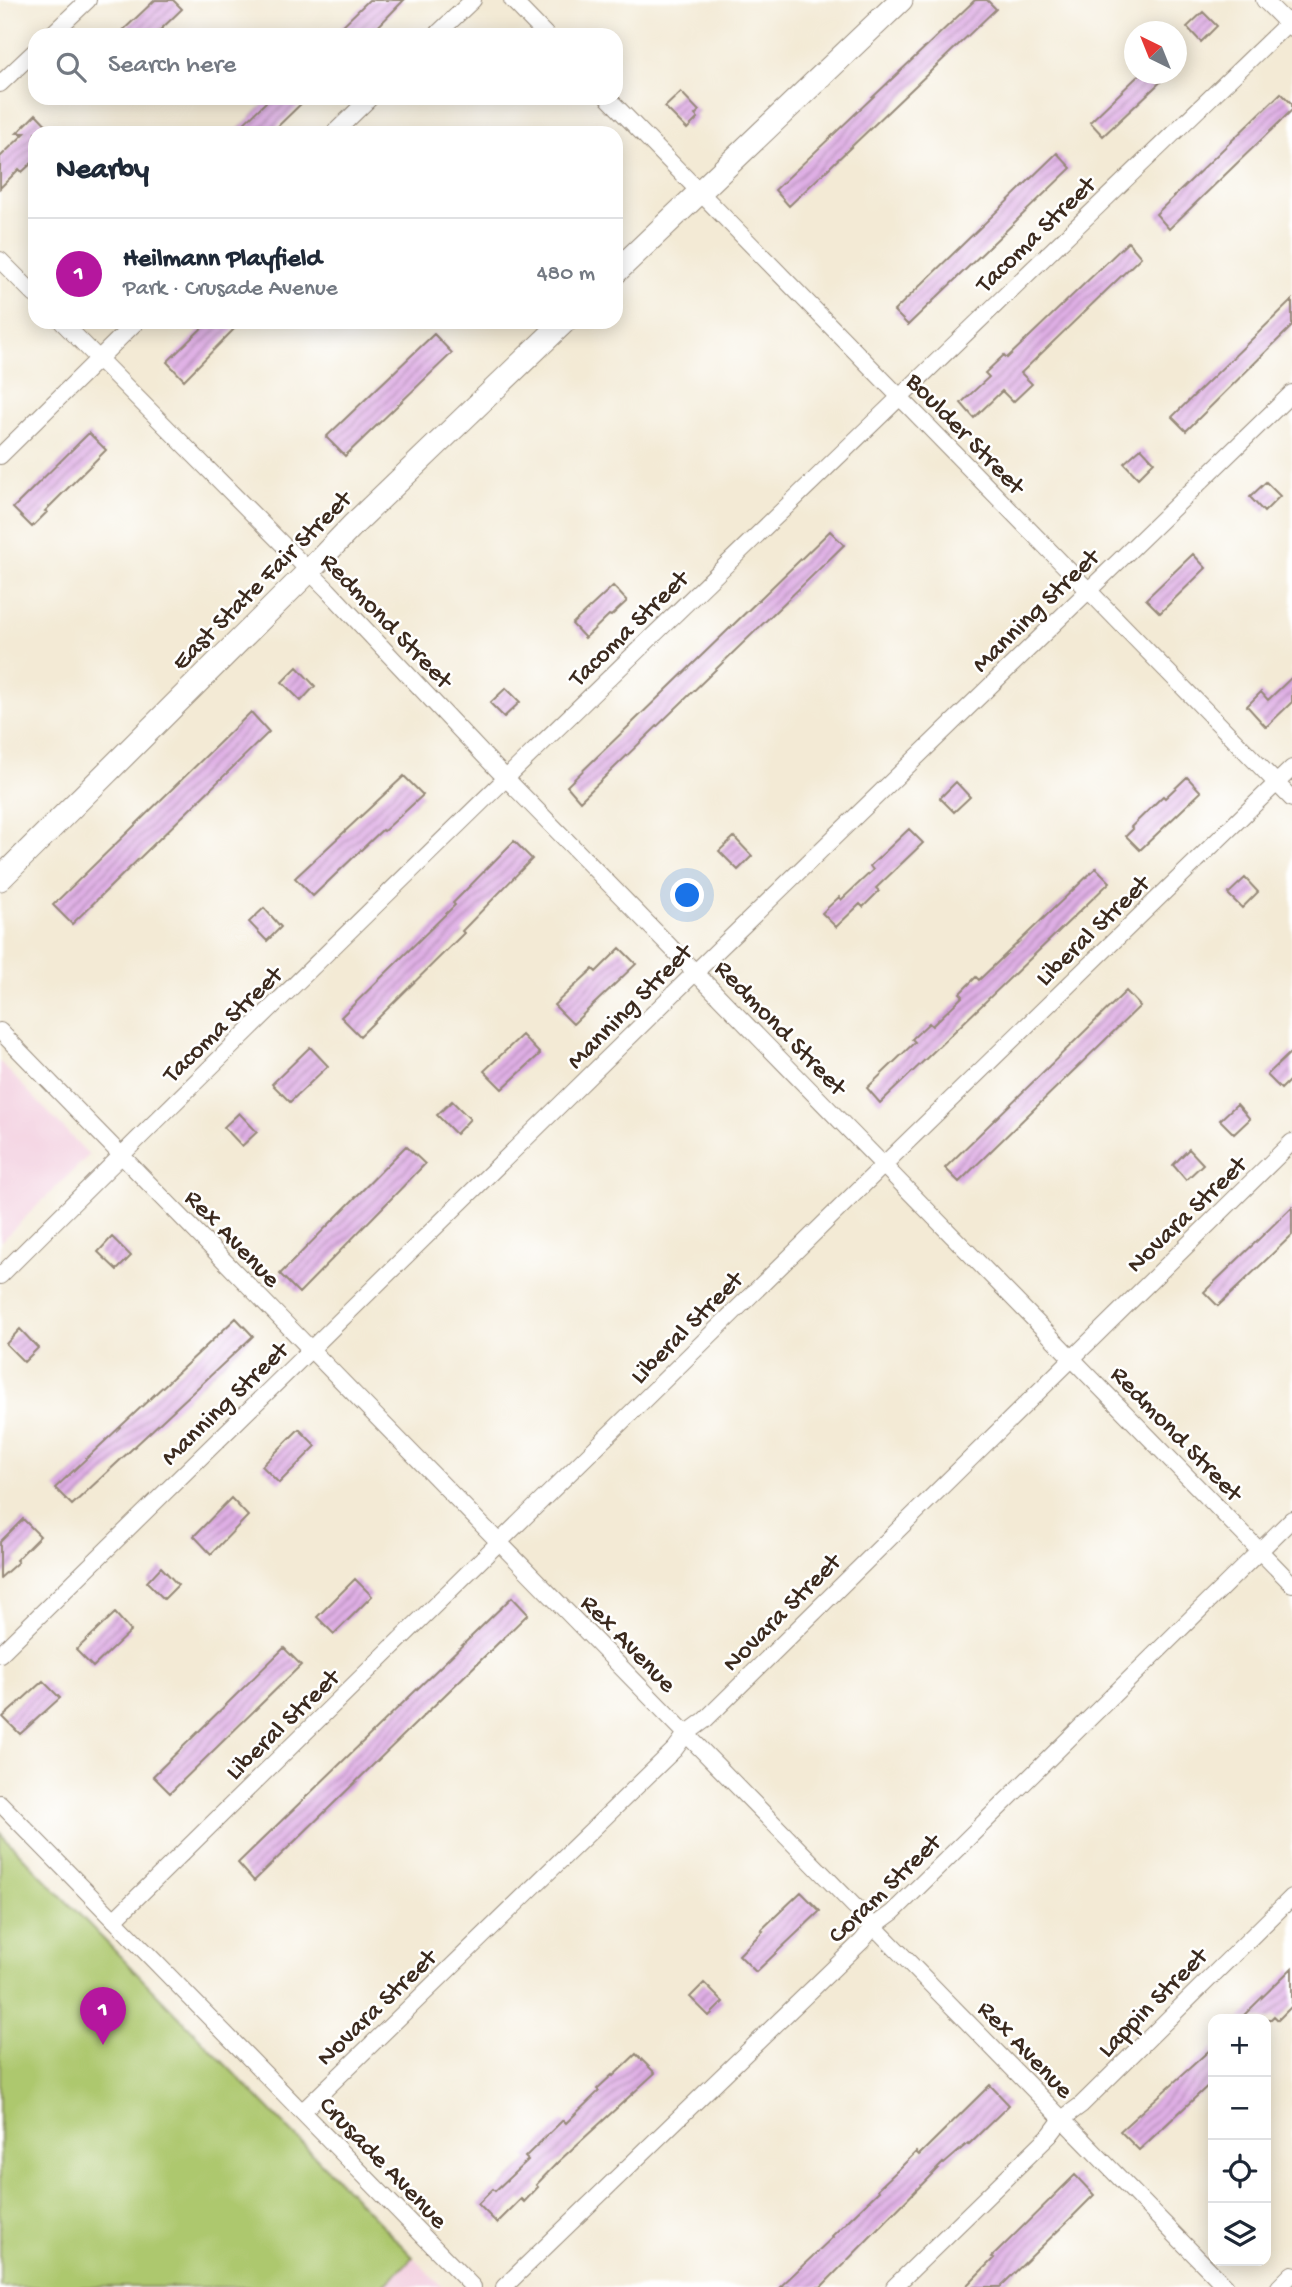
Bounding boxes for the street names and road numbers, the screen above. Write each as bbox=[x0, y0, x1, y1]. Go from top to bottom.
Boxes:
street label: Tacoma Street bbox=[969, 170, 1105, 303]
street label: Boulder Street bbox=[897, 367, 1031, 504]
street label: East State Fair Street bbox=[167, 484, 362, 679]
street label: Manning Street bbox=[967, 542, 1109, 681]
street label: Redmond Street bbox=[312, 548, 459, 698]
street label: Tacoma Street bbox=[562, 564, 698, 697]
street label: Liberal Street bbox=[1030, 868, 1160, 994]
street label: Manning Street bbox=[562, 937, 702, 1078]
street label: Redmond Street bbox=[706, 955, 853, 1105]
street label: Tacoma Street bbox=[156, 960, 292, 1093]
street label: Novara Street bbox=[1121, 1149, 1257, 1281]
street label: Rex Avenue bbox=[176, 1184, 286, 1296]
street label: Liberal Street bbox=[625, 1265, 753, 1392]
street label: Manning Street bbox=[156, 1335, 298, 1474]
street label: Redmond Street bbox=[1102, 1361, 1249, 1511]
street label: Novara Street bbox=[717, 1547, 851, 1680]
street label: Rex Avenue bbox=[572, 1589, 682, 1701]
street label: Liberal Street bbox=[220, 1662, 350, 1788]
street label: Coram Street bbox=[823, 1827, 951, 1952]
street label: Lappin Street bbox=[1093, 1941, 1217, 2066]
street label: Novara Street bbox=[311, 1942, 447, 2074]
street label: Rex Avenue bbox=[969, 1995, 1079, 2107]
street label: Crusade Avenue bbox=[311, 2091, 453, 2237]

